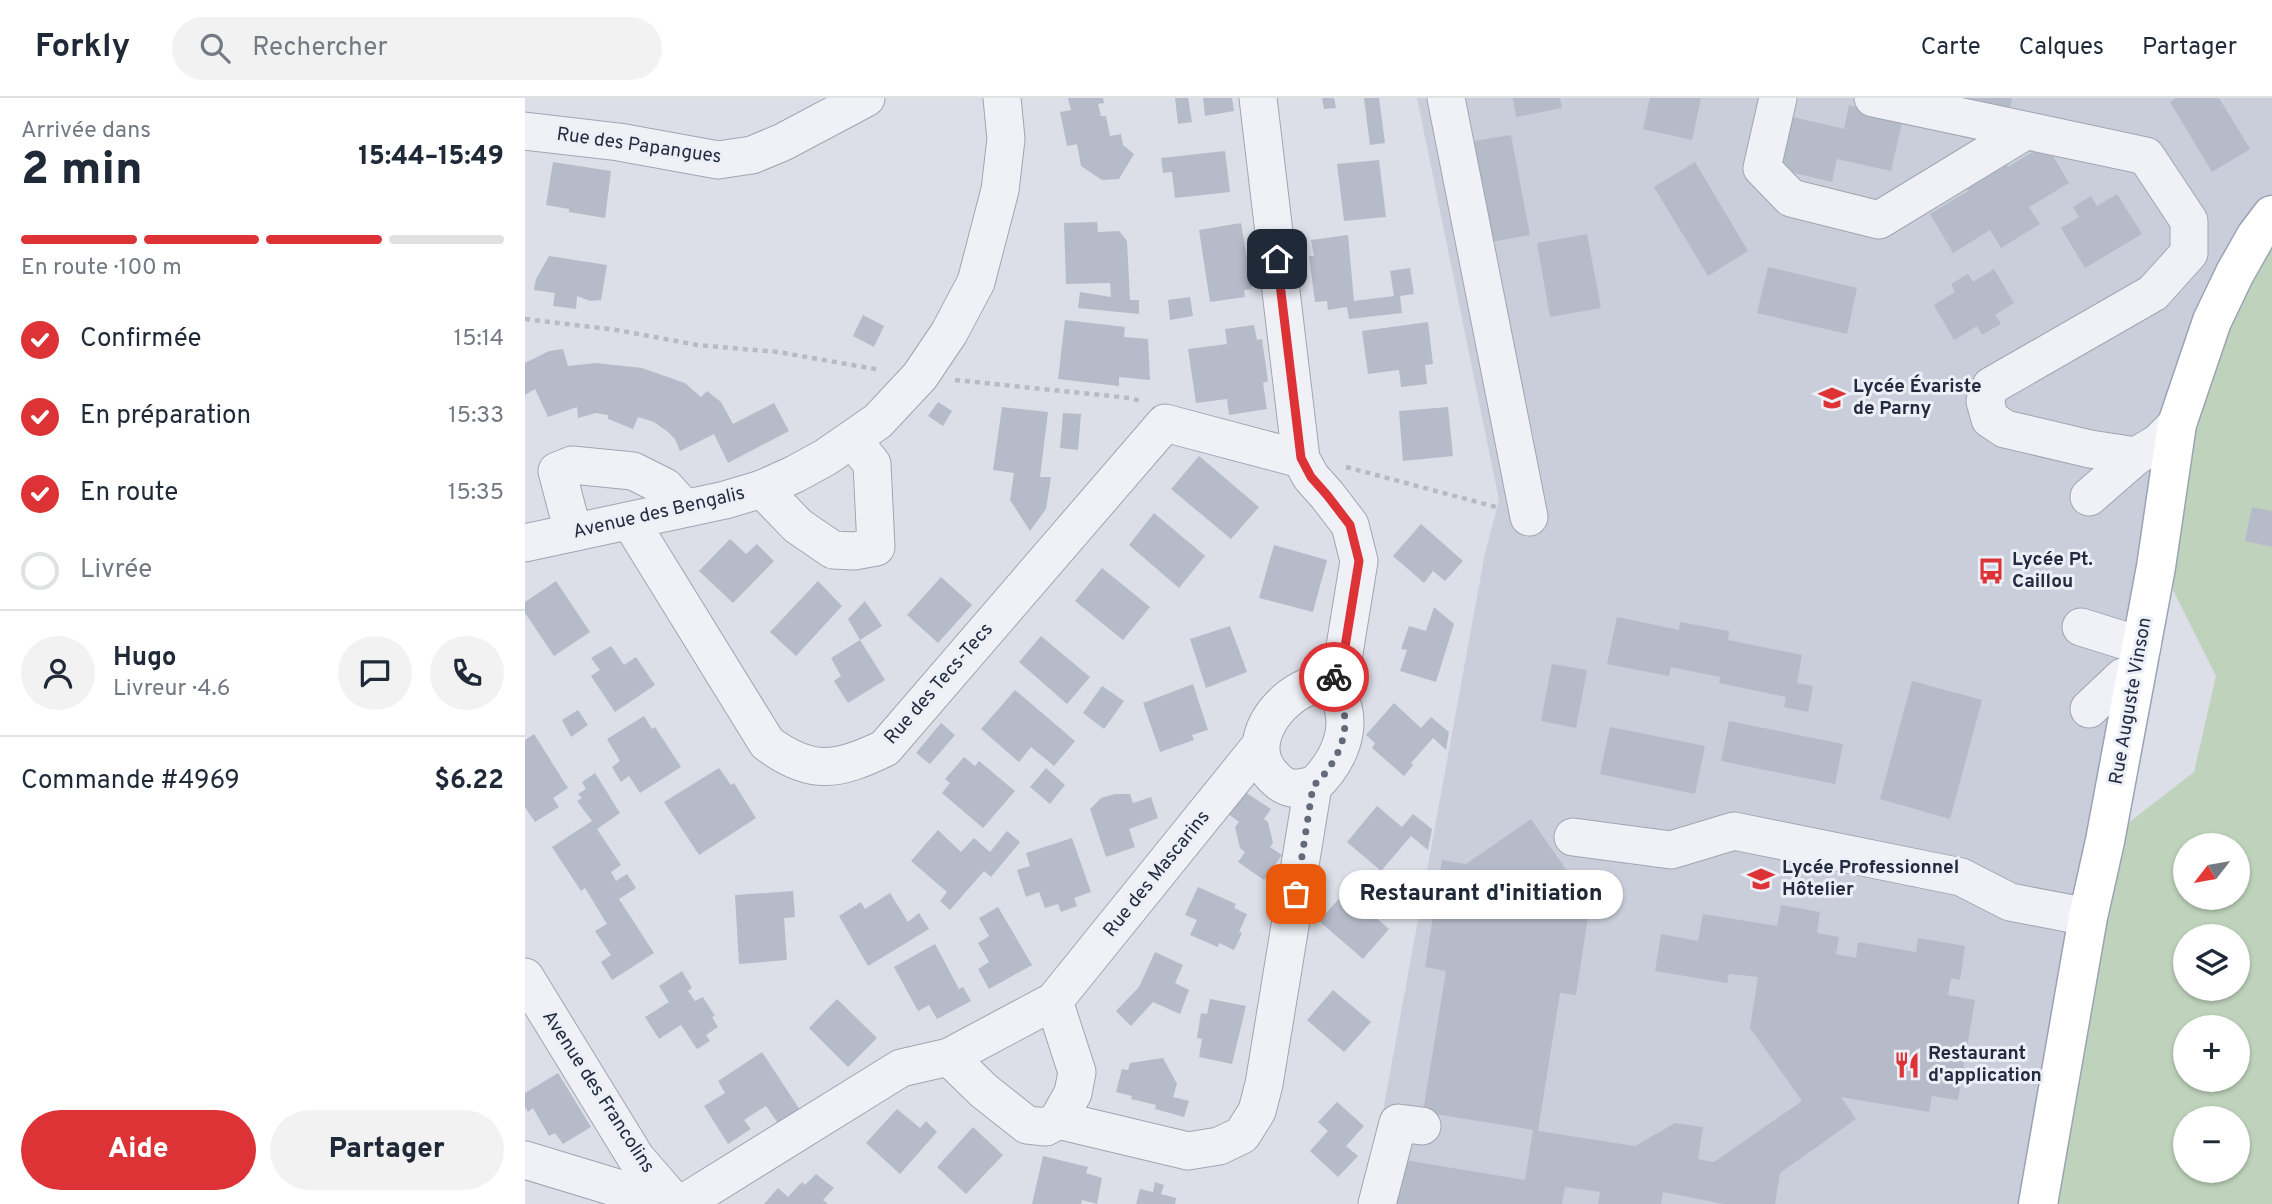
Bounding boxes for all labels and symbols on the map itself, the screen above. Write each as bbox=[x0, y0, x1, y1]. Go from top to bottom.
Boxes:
street label: Rue des Papangues bbox=[555, 123, 723, 169]
pin bbox=[1247, 229, 1307, 289]
place label: Lycée Évariste de Parny bbox=[1853, 374, 1982, 421]
school or university icon: Lycée Évariste de Parny bbox=[1817, 383, 1847, 413]
street label: Avenue des Bengalis bbox=[571, 482, 747, 544]
place label: Lycée Pt. Caillou bbox=[2012, 548, 2093, 594]
bus stop icon: Lycée Pt. Caillou bbox=[1976, 556, 2006, 586]
street label: Rue Auguste Vinson bbox=[2104, 616, 2158, 786]
street label: Rue des Tecs-Tecs bbox=[879, 618, 999, 750]
courier bbox=[1299, 642, 1369, 712]
street label: Rue des Mascarins bbox=[1098, 806, 1216, 942]
north arrow bbox=[2173, 833, 2251, 910]
place label: Lycée Professionnel Hôtelier bbox=[1782, 856, 1959, 902]
pin bbox=[1266, 864, 1326, 924]
school or university icon: Lycée Professionnel Hôtelier bbox=[1746, 864, 1776, 894]
callout: Restaurant d'initiation bbox=[1338, 870, 1621, 918]
street label: Avenue des Francolins bbox=[536, 1006, 660, 1178]
place label: Restaurant d'application bbox=[1928, 1042, 2042, 1088]
restaurant icon: Restaurant d'application bbox=[1892, 1050, 1922, 1080]

